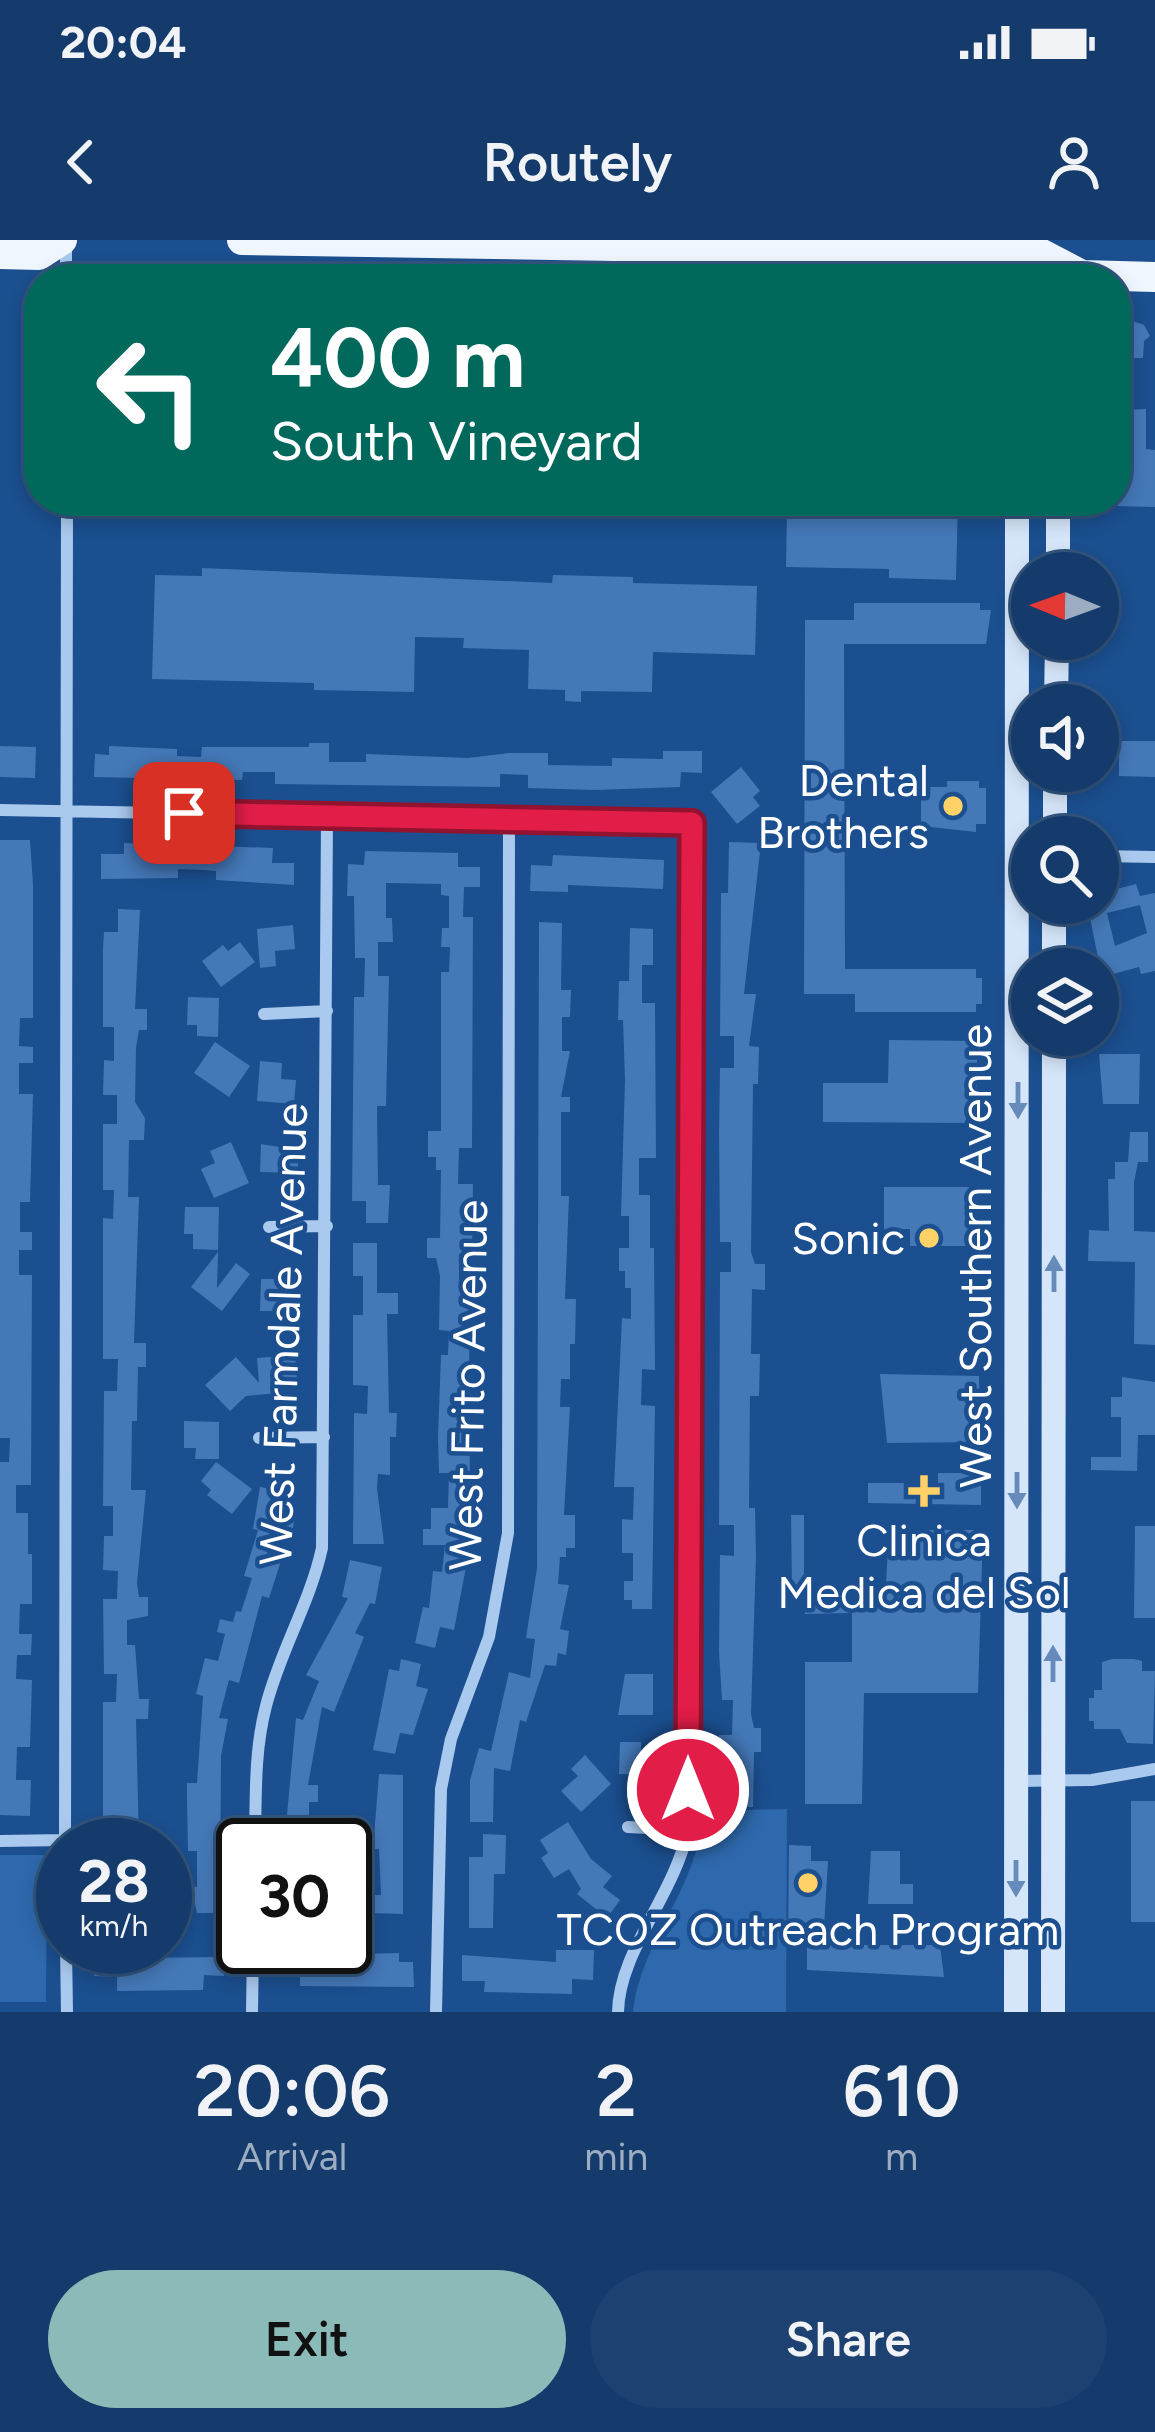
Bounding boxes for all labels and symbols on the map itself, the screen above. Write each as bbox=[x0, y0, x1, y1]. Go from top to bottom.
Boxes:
north arrow bbox=[1011, 552, 1119, 660]
place label: Dental Brothers bbox=[757, 753, 929, 859]
pin bbox=[133, 762, 235, 864]
marker: Dental Brothers bbox=[940, 793, 966, 819]
street label: West Southern Avenue bbox=[948, 1024, 1002, 1488]
one-way arrow bbox=[1008, 1082, 1028, 1120]
street label: West Farmdale Avenue bbox=[248, 1102, 318, 1566]
street label: West Frito Avenue bbox=[438, 1199, 498, 1571]
place label: Sonic bbox=[791, 1211, 905, 1265]
marker: Sonic bbox=[916, 1225, 942, 1251]
one-way arrow bbox=[1044, 1254, 1064, 1292]
one-way arrow bbox=[1007, 1472, 1027, 1510]
marker: Clinica Medica del Sol bbox=[908, 1475, 940, 1507]
place label: Clinica Medica del Sol bbox=[777, 1513, 1071, 1619]
one-way arrow bbox=[1043, 1644, 1063, 1682]
position arrow bbox=[625, 1727, 751, 1853]
speed limit sign: 30 bbox=[216, 1818, 372, 1974]
one-way arrow bbox=[1006, 1860, 1026, 1898]
marker: TCOZ Outreach Program bbox=[795, 1870, 821, 1896]
place label: TCOZ Outreach Program bbox=[557, 1902, 1059, 1956]

